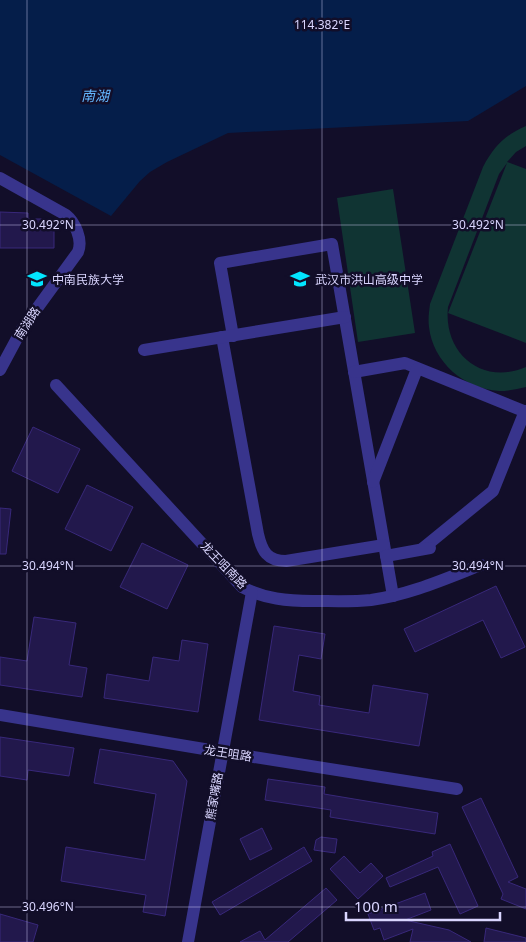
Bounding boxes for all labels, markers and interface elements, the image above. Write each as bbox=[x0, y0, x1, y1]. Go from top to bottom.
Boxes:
text: 114.382°E bbox=[294, 16, 350, 33]
water label: 南湖 bbox=[81, 86, 111, 105]
text: 30.492°N bbox=[22, 216, 74, 233]
text: 30.492°N bbox=[452, 216, 504, 233]
school or university icon: 中南民族大学 bbox=[26, 268, 48, 290]
school or university icon: 武汉市洪山高级中学 bbox=[289, 268, 311, 290]
place label: 中南民族大学 bbox=[52, 271, 124, 288]
place label: 武汉市洪山高级中学 bbox=[315, 271, 423, 288]
street label: 南湖路 bbox=[10, 303, 44, 343]
street label: 龙王咀南路 bbox=[197, 538, 251, 592]
text: 30.494°N bbox=[22, 557, 74, 574]
text: 30.494°N bbox=[452, 557, 504, 574]
street label: 龙王咀路 bbox=[203, 741, 253, 765]
street label: 熊家嘴路 bbox=[201, 771, 227, 821]
scale bar bbox=[346, 890, 500, 922]
text: 100 m bbox=[354, 896, 398, 916]
text: 30.496°N bbox=[22, 898, 74, 915]

